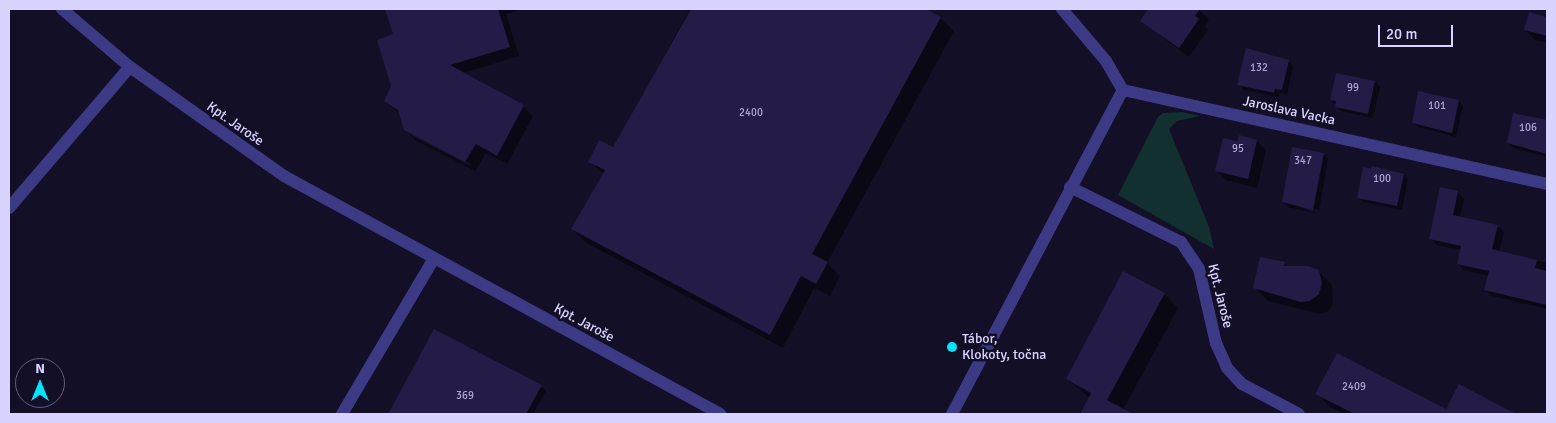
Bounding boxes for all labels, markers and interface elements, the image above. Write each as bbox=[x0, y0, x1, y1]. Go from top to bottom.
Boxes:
scale bar bbox=[1381, 15, 1456, 47]
text: 20 m bbox=[1386, 25, 1417, 43]
house number: 132 bbox=[1250, 61, 1268, 75]
house number: 99 bbox=[1347, 81, 1359, 95]
street label: Jaroslava Vacka bbox=[1241, 93, 1337, 129]
street label: Kpt. Jaroše bbox=[203, 98, 267, 150]
house number: 101 bbox=[1428, 99, 1446, 113]
house number: 2400 bbox=[739, 106, 763, 120]
house number: 106 bbox=[1519, 121, 1537, 135]
house number: 95 bbox=[1232, 142, 1244, 156]
house number: 347 bbox=[1294, 154, 1312, 168]
house number: 100 bbox=[1373, 172, 1391, 186]
street label: Kpt. Jaroše bbox=[1204, 262, 1236, 330]
street label: Kpt. Jaroše bbox=[551, 300, 617, 346]
place label: Tábor, Klokoty, točna bbox=[962, 331, 1046, 364]
marker: Tábor, Klokoty, točna bbox=[946, 341, 958, 353]
north arrow bbox=[15, 358, 65, 408]
text: N bbox=[35, 360, 45, 377]
house number: 2409 bbox=[1342, 380, 1366, 394]
house number: 369 bbox=[456, 389, 474, 403]

